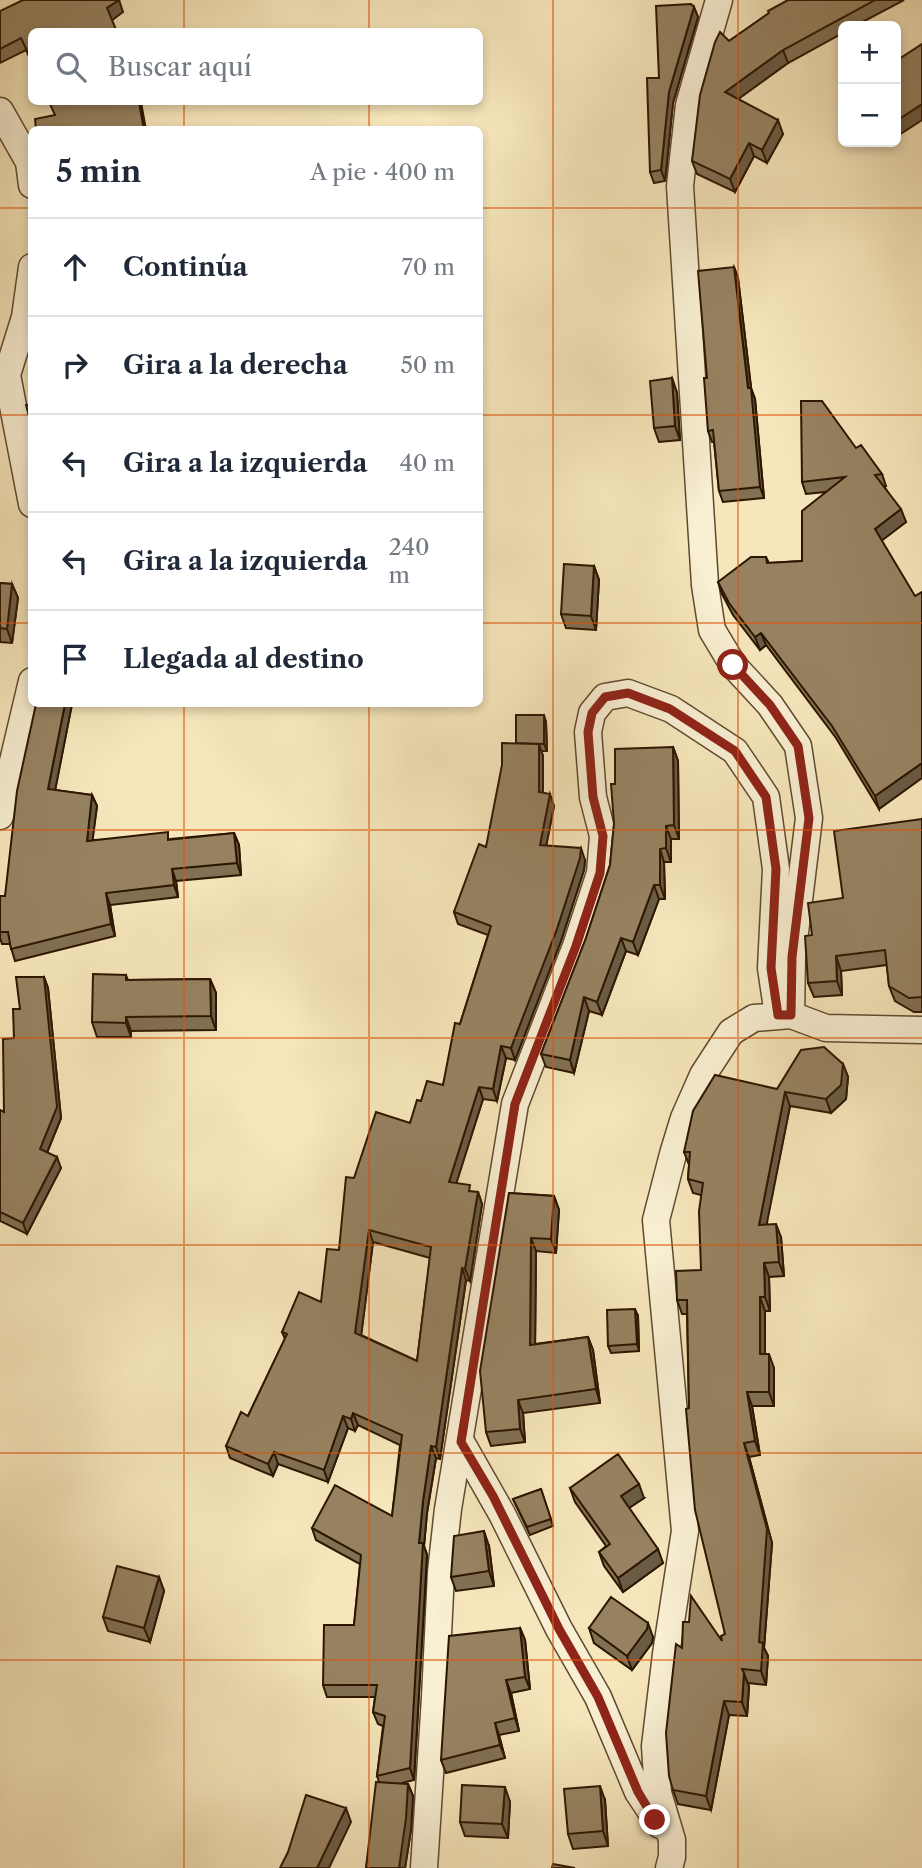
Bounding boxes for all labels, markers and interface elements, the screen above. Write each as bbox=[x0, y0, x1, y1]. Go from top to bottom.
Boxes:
map controls bbox=[838, 21, 901, 147]
button: + bbox=[838, 21, 901, 84]
search box bbox=[28, 28, 483, 105]
icon: search bbox=[52, 48, 90, 86]
text: Buscar aquí bbox=[108, 51, 252, 83]
button: − bbox=[838, 84, 901, 147]
text: 5 min bbox=[56, 153, 141, 190]
text: A pie · 400 m bbox=[310, 158, 455, 186]
icon: ahead bbox=[56, 248, 94, 286]
text: Continúa bbox=[123, 251, 248, 283]
text: 70 m bbox=[402, 253, 455, 281]
icon: right bbox=[56, 346, 94, 384]
text: Gira a la derecha bbox=[123, 349, 348, 381]
text: 50 m bbox=[400, 351, 455, 379]
icon: left bbox=[56, 444, 94, 482]
text: Gira a la izquierda bbox=[123, 447, 368, 479]
text: 40 m bbox=[400, 449, 455, 477]
text: 240 m bbox=[389, 533, 430, 589]
icon: left bbox=[56, 542, 94, 580]
text: Gira a la izquierda bbox=[123, 545, 368, 577]
icon: arrive bbox=[56, 640, 94, 678]
text: Llegada al destino bbox=[123, 643, 364, 675]
route start bbox=[717, 649, 748, 680]
route end bbox=[639, 1804, 670, 1835]

